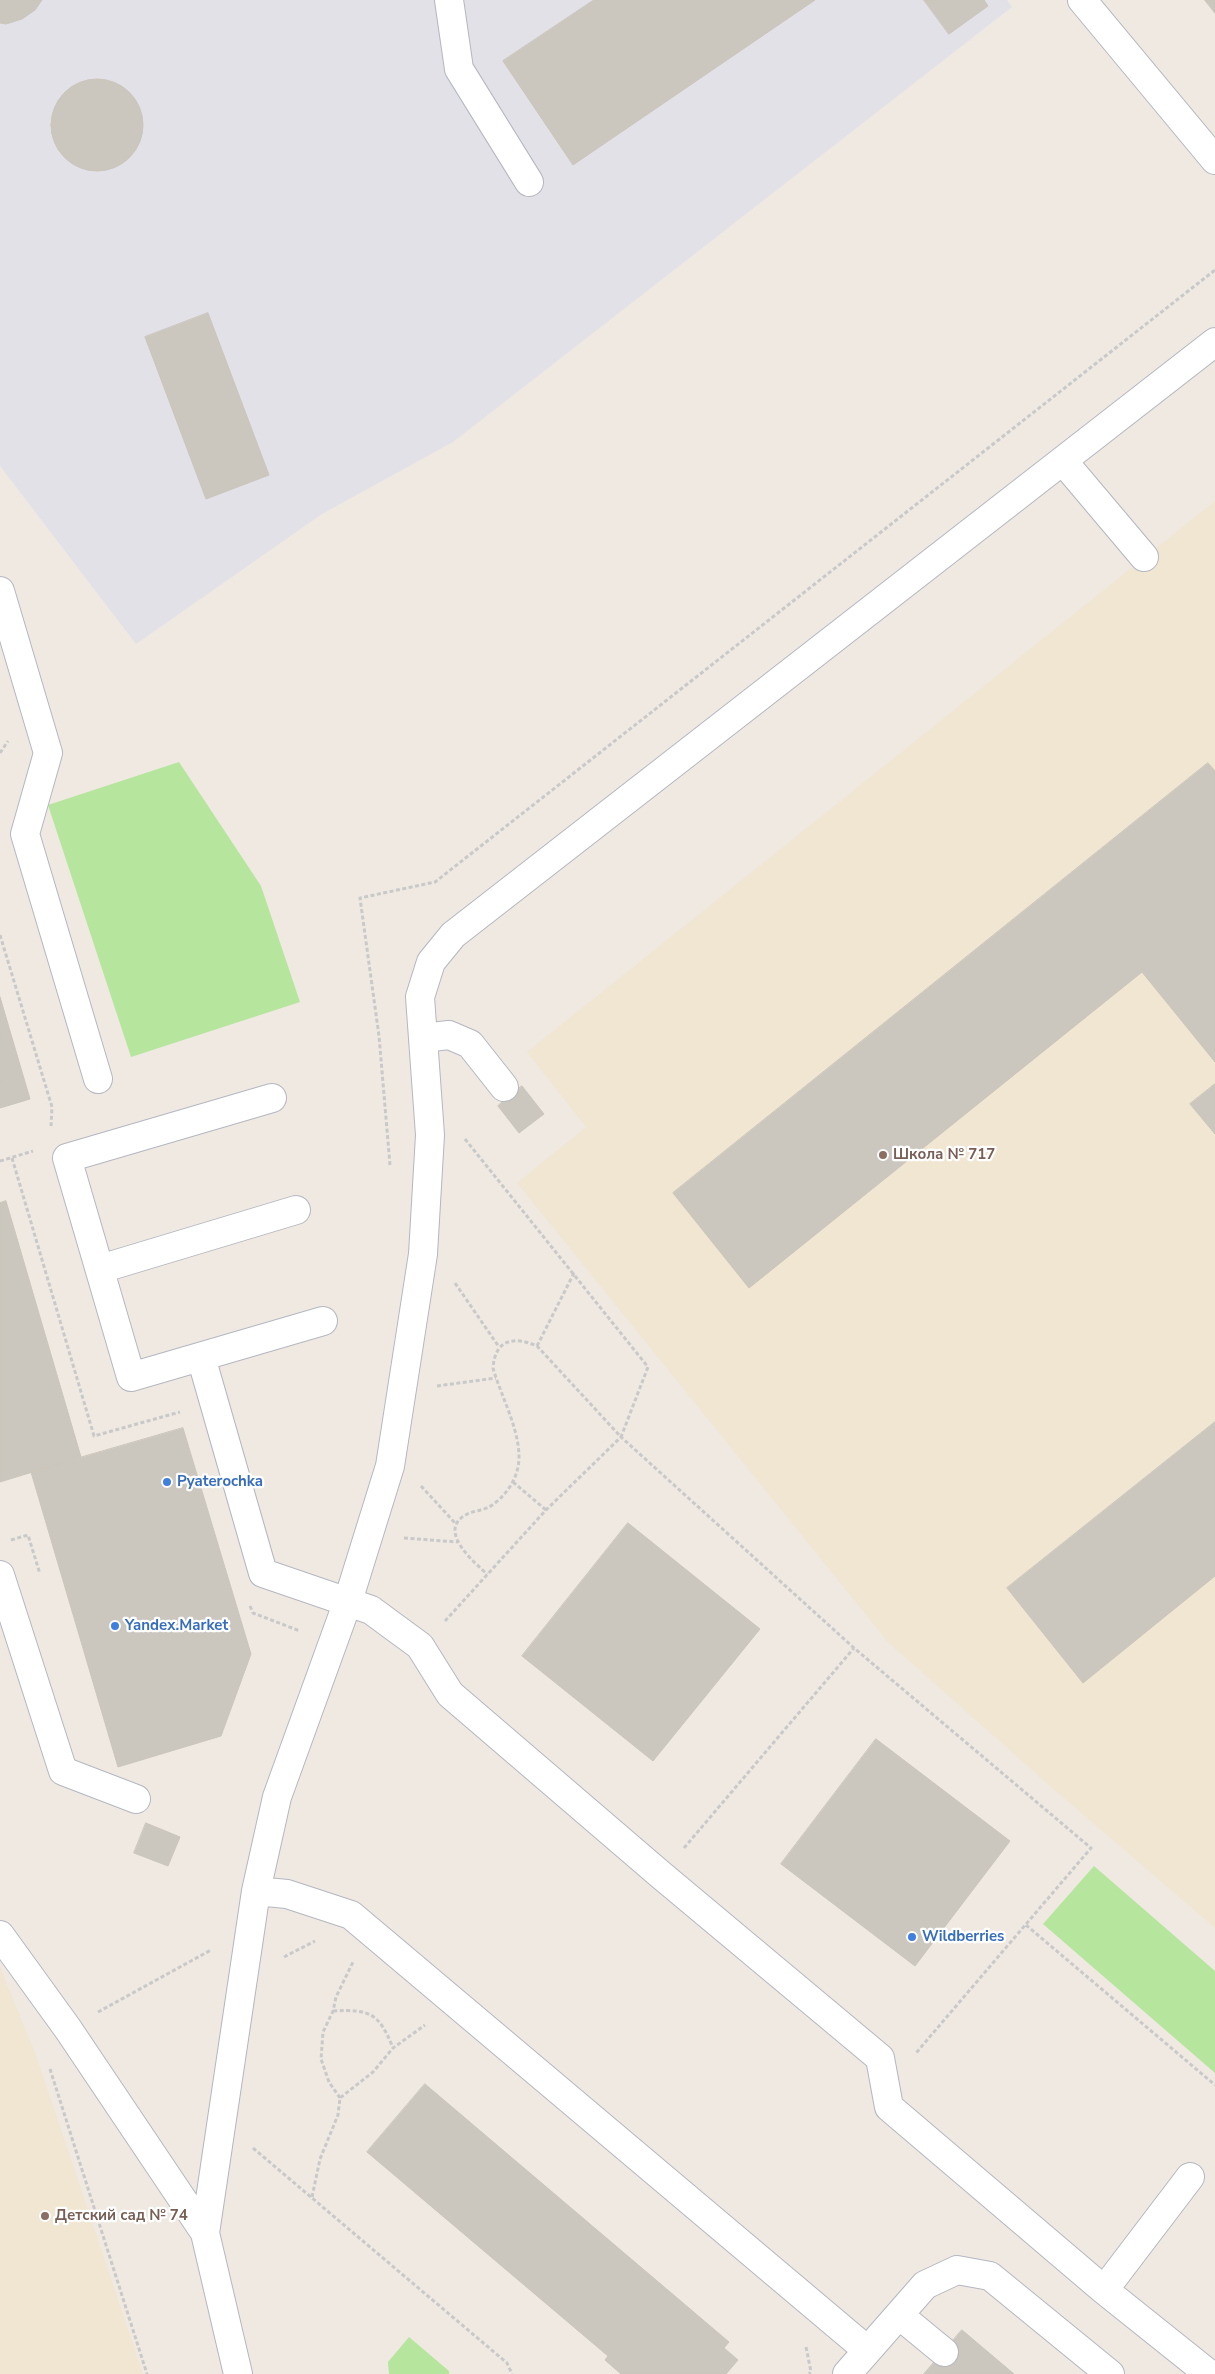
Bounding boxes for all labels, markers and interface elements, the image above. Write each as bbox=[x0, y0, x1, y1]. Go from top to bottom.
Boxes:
place label: Школа № 717 bbox=[893, 1146, 995, 1164]
marker: Школа № 717 bbox=[877, 1149, 889, 1161]
place label: Pyaterochka bbox=[177, 1473, 263, 1491]
marker: Pyaterochka bbox=[161, 1476, 173, 1488]
place label: Yandex.Market bbox=[125, 1617, 228, 1635]
marker: Yandex.Market bbox=[109, 1620, 121, 1632]
place label: Wildberries bbox=[922, 1928, 1004, 1946]
marker: Wildberries bbox=[906, 1931, 918, 1943]
place label: Детский сад № 74 bbox=[55, 2207, 188, 2225]
marker: Детский сад № 74 bbox=[39, 2210, 51, 2222]

